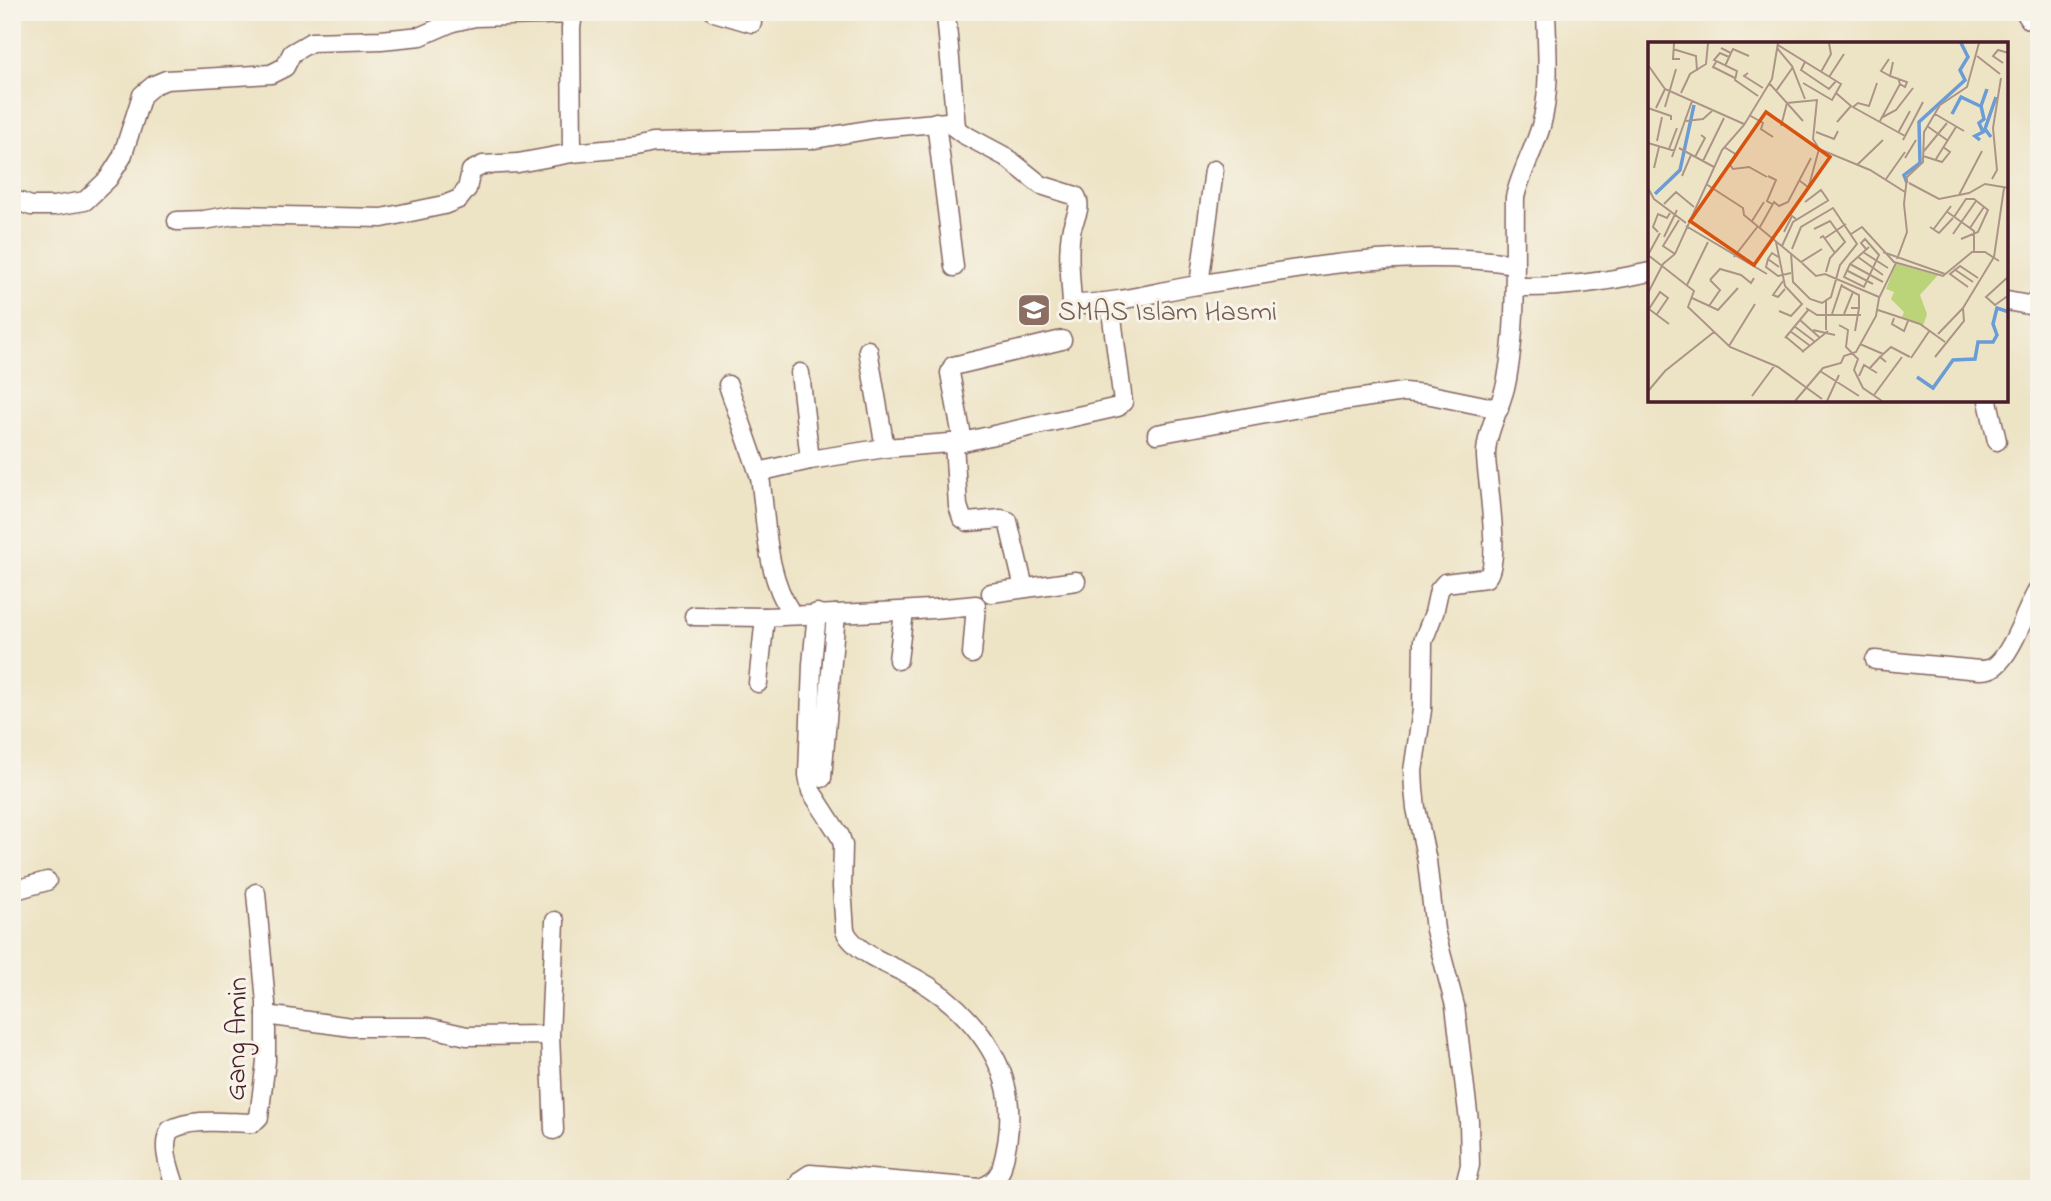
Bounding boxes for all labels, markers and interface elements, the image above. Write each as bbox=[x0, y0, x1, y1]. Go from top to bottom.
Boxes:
inset map bbox=[1648, 42, 2009, 402]
school or university icon: SMAS Islam Hasmi bbox=[1015, 291, 1053, 329]
place label: SMAS Islam Hasmi bbox=[1058, 293, 1277, 334]
street label: Gang Amin bbox=[217, 977, 260, 1101]

